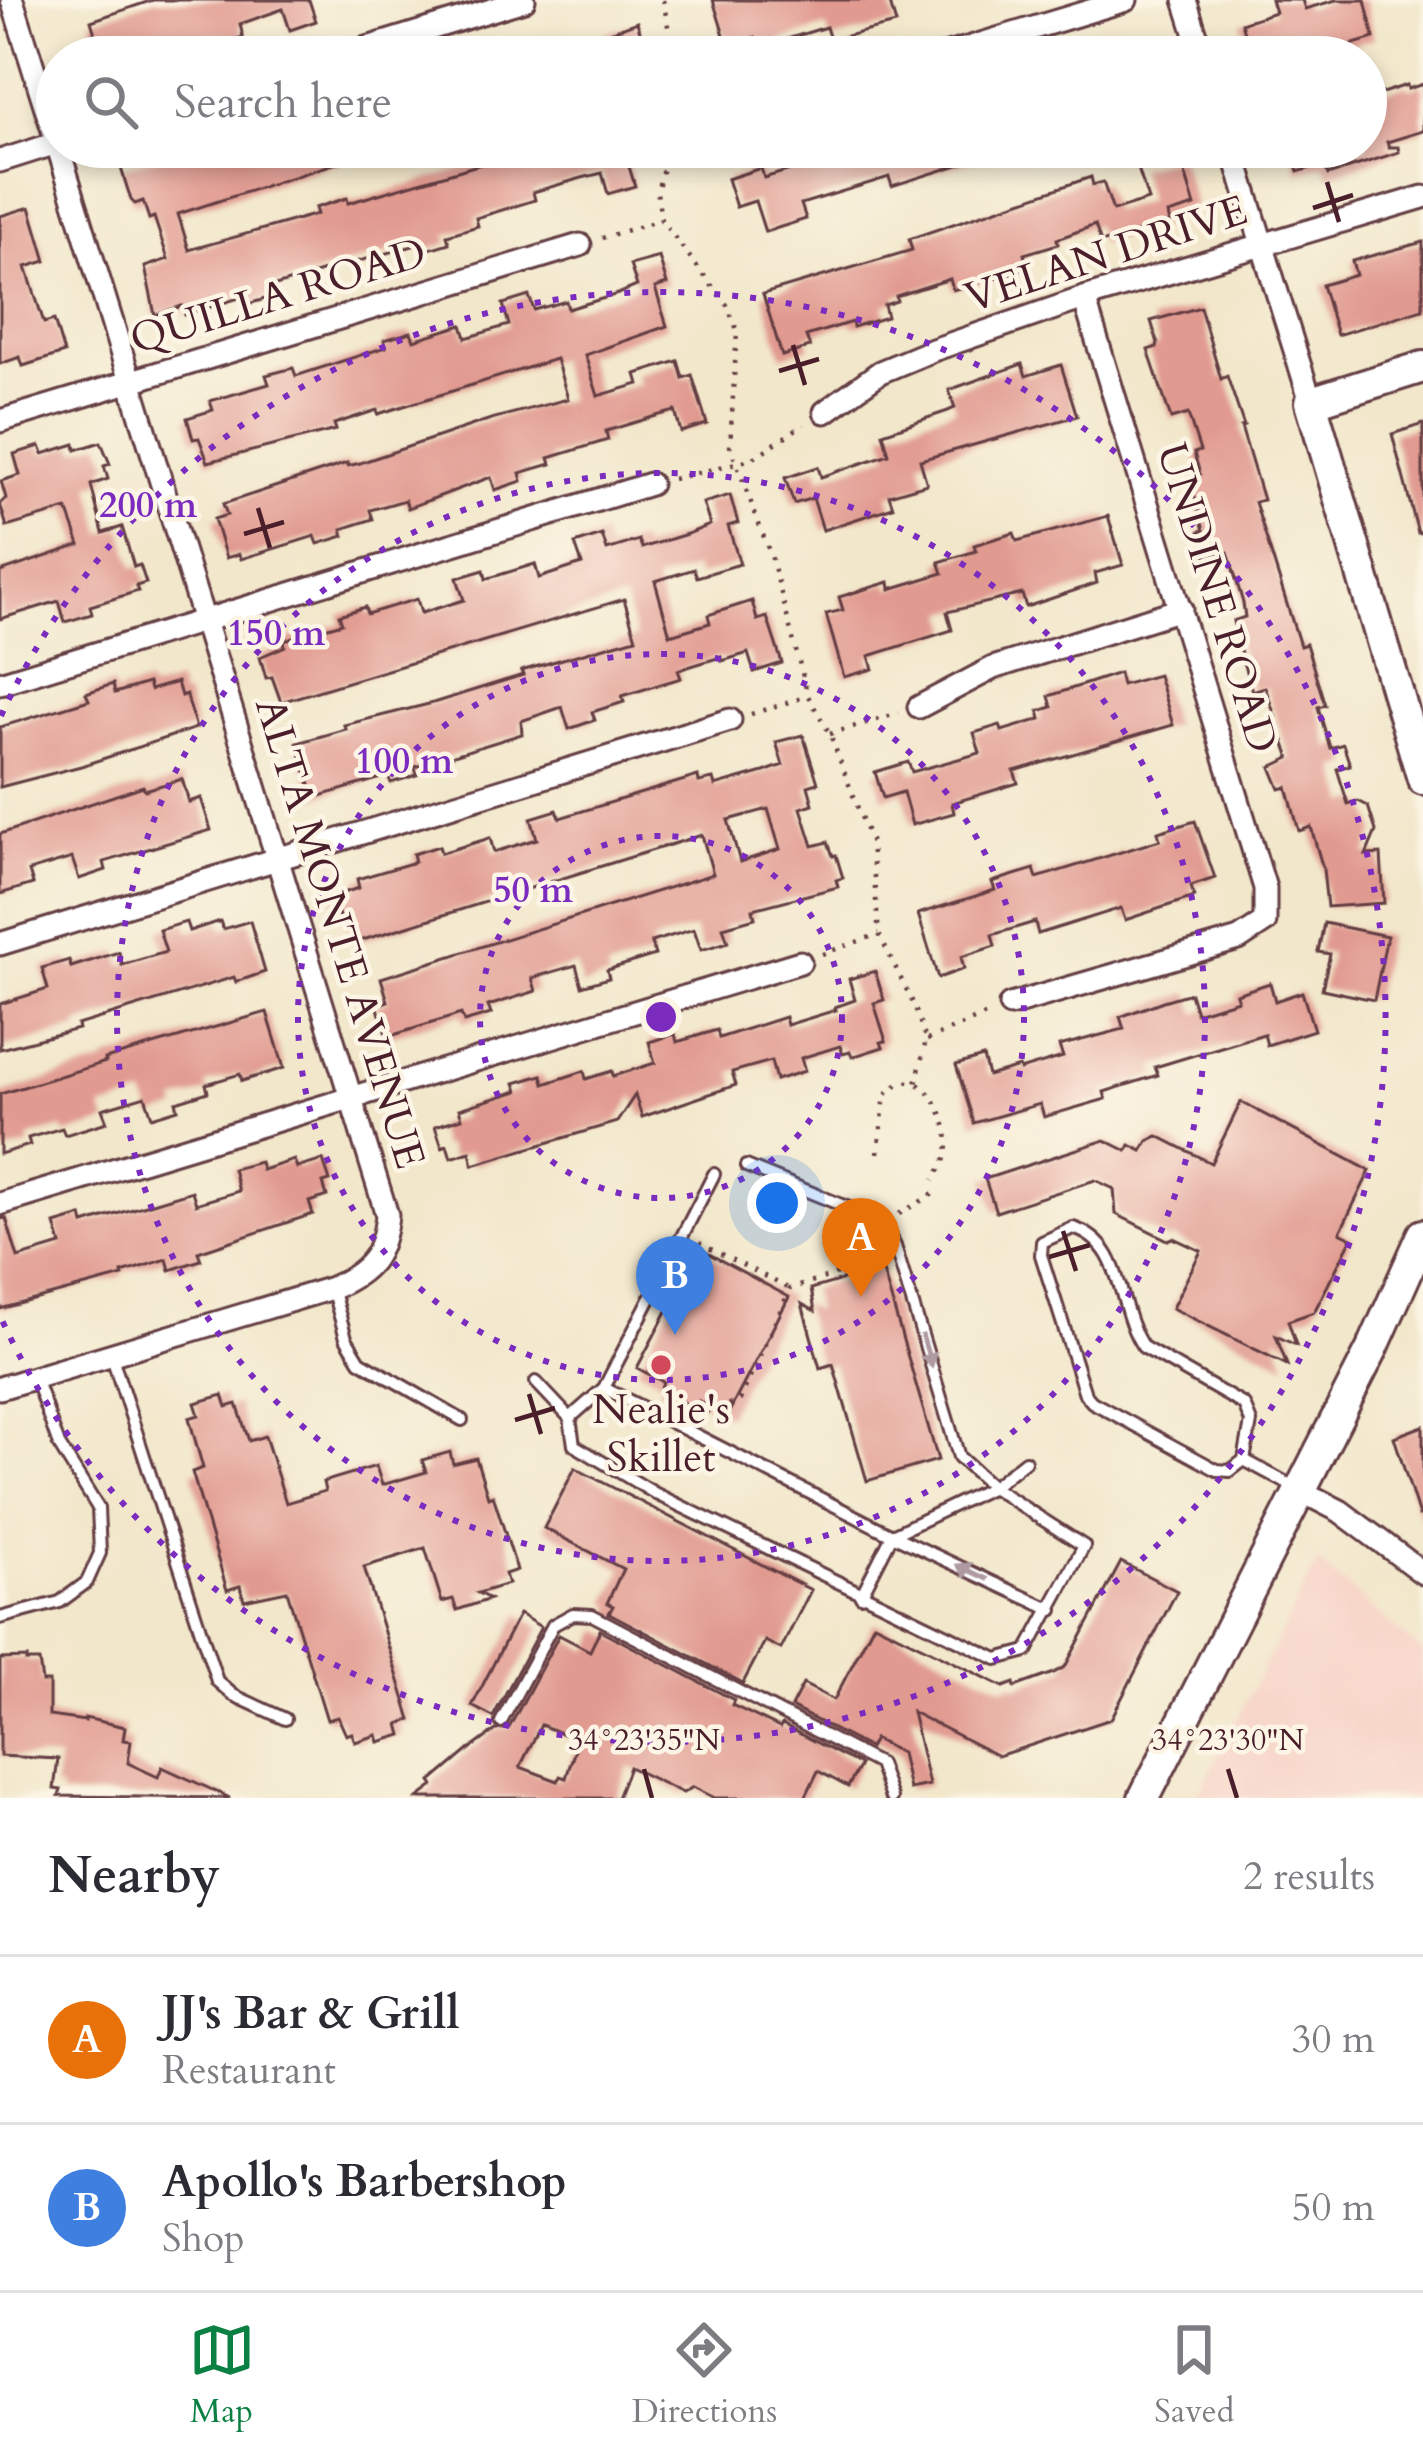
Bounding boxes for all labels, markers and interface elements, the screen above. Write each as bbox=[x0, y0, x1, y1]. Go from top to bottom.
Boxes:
search box bbox=[36, 36, 1387, 168]
icon: search bbox=[78, 69, 144, 135]
text: Search here bbox=[174, 72, 392, 133]
street label: VELAN DRIVE bbox=[958, 182, 1254, 326]
street label: QUILLA ROAD bbox=[123, 224, 433, 368]
street label: UNDINE ROAD bbox=[1143, 436, 1291, 760]
text: 200 m bbox=[99, 481, 198, 530]
text: 150 m bbox=[227, 609, 326, 658]
street label: ALTA MONTE AVENUE bbox=[241, 691, 439, 1175]
text: 100 m bbox=[355, 737, 454, 786]
text: 50 m bbox=[493, 866, 574, 915]
centre of rings bbox=[640, 996, 682, 1038]
your location bbox=[747, 1173, 807, 1233]
pin: A bbox=[822, 1198, 900, 1297]
pin: B bbox=[636, 1236, 714, 1335]
one-way arrow bbox=[919, 1333, 937, 1370]
marker: Nealie's Skillet bbox=[648, 1352, 674, 1378]
place label: Nealie's Skillet bbox=[592, 1381, 730, 1486]
one-way arrow bbox=[954, 1562, 989, 1582]
text: 34°23'35"N bbox=[568, 1720, 720, 1761]
text: 34°23'30"N bbox=[1152, 1720, 1304, 1761]
text: Nearby bbox=[48, 1841, 220, 1911]
text: 2 results bbox=[1243, 1850, 1375, 1903]
text: JJ's Bar & Grill bbox=[162, 1983, 460, 2044]
text: A bbox=[72, 2013, 102, 2066]
text: 30 m bbox=[1292, 2013, 1375, 2066]
text: Restaurant bbox=[162, 2044, 336, 2097]
text: Apollo's Barbershop bbox=[162, 2151, 567, 2212]
text: B bbox=[73, 2181, 101, 2234]
text: 50 m bbox=[1292, 2181, 1375, 2234]
text: Shop bbox=[162, 2212, 245, 2265]
tab: Map bbox=[189, 2317, 255, 2434]
tab: Directions bbox=[632, 2317, 777, 2434]
tab: Saved bbox=[1154, 2317, 1234, 2434]

